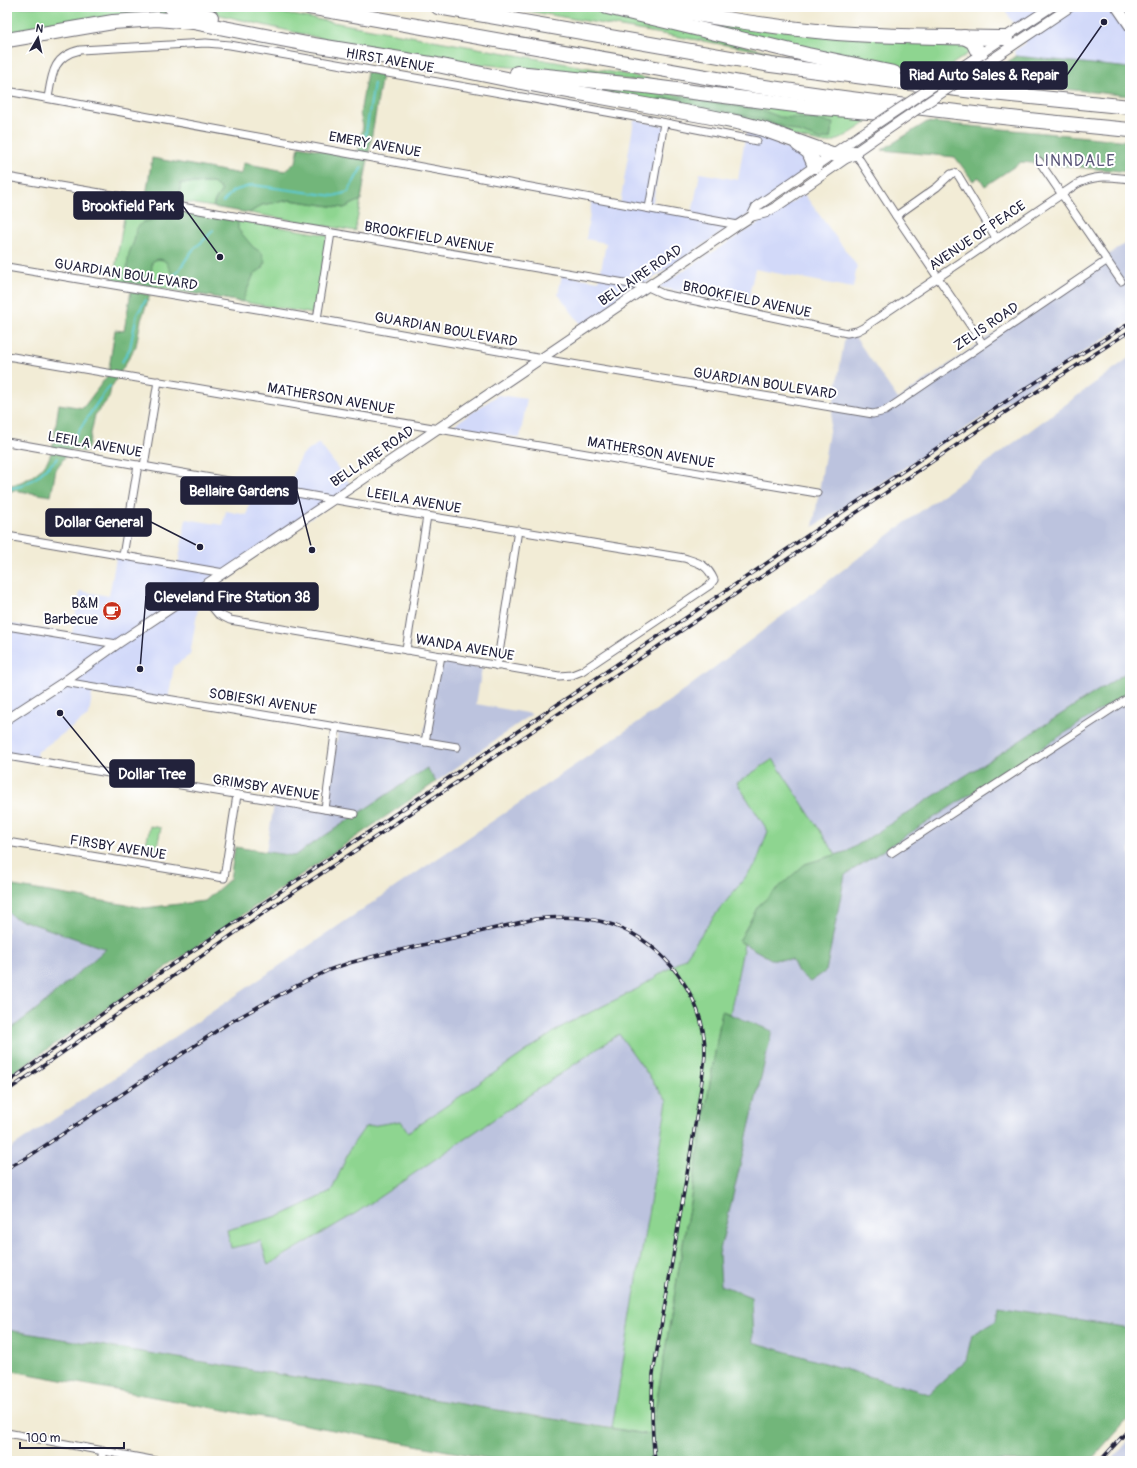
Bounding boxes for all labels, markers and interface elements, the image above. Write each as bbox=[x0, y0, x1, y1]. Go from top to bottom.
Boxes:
north arrow bbox=[18, 18, 58, 58]
text: N bbox=[35, 22, 45, 36]
street label: HIRST AVENUE bbox=[345, 44, 435, 77]
callout: Riad Auto Sales & Repair bbox=[901, 62, 1067, 89]
text: Riad Auto Sales & Repair bbox=[909, 66, 1060, 85]
street label: EMERY AVENUE bbox=[328, 128, 422, 161]
district label: LINNDALE bbox=[1035, 151, 1115, 171]
callout: Brookfield Park bbox=[74, 192, 183, 219]
text: Brookfield Park bbox=[82, 197, 175, 216]
street label: AVENUE OF PEACE bbox=[926, 197, 1029, 274]
street label: BROOKFIELD AVENUE bbox=[363, 218, 495, 257]
street label: BELLAIRE ROAD bbox=[595, 241, 686, 310]
street label: GUARDIAN BOULEVARD bbox=[53, 255, 199, 294]
street label: BROOKFIELD AVENUE bbox=[681, 278, 813, 321]
street label: ZELIS ROAD bbox=[951, 298, 1022, 354]
street label: GUARDIAN BOULEVARD bbox=[373, 309, 519, 350]
street label: GUARDIAN BOULEVARD bbox=[692, 364, 838, 403]
street label: MATHERSON AVENUE bbox=[266, 379, 396, 418]
street label: BELLAIRE ROAD bbox=[327, 422, 418, 491]
street label: LEEILA AVENUE bbox=[46, 428, 143, 461]
street label: MATHERSON AVENUE bbox=[586, 433, 716, 472]
callout: Bellaire Gardens bbox=[181, 477, 297, 504]
text: Bellaire Gardens bbox=[189, 482, 289, 501]
street label: LEEILA AVENUE bbox=[365, 484, 462, 517]
callout: Dollar General bbox=[46, 509, 151, 536]
text: Dollar General bbox=[54, 513, 144, 532]
callout: Cleveland Fire Station 38 bbox=[146, 583, 318, 610]
text: Cleveland Fire Station 38 bbox=[154, 588, 311, 607]
place label: B&M Barbecue bbox=[44, 595, 98, 628]
cafe icon: B&M Barbecue bbox=[101, 600, 123, 622]
street label: WANDA AVENUE bbox=[414, 630, 516, 665]
street label: SOBIESKI AVENUE bbox=[208, 685, 318, 718]
callout: Dollar Tree bbox=[110, 760, 194, 787]
text: Dollar Tree bbox=[118, 765, 187, 784]
street label: GRIMSBY AVENUE bbox=[211, 771, 321, 804]
street label: FIRSBY AVENUE bbox=[69, 832, 167, 863]
scale bar bbox=[20, 1424, 124, 1450]
text: 100 m bbox=[26, 1431, 61, 1446]

